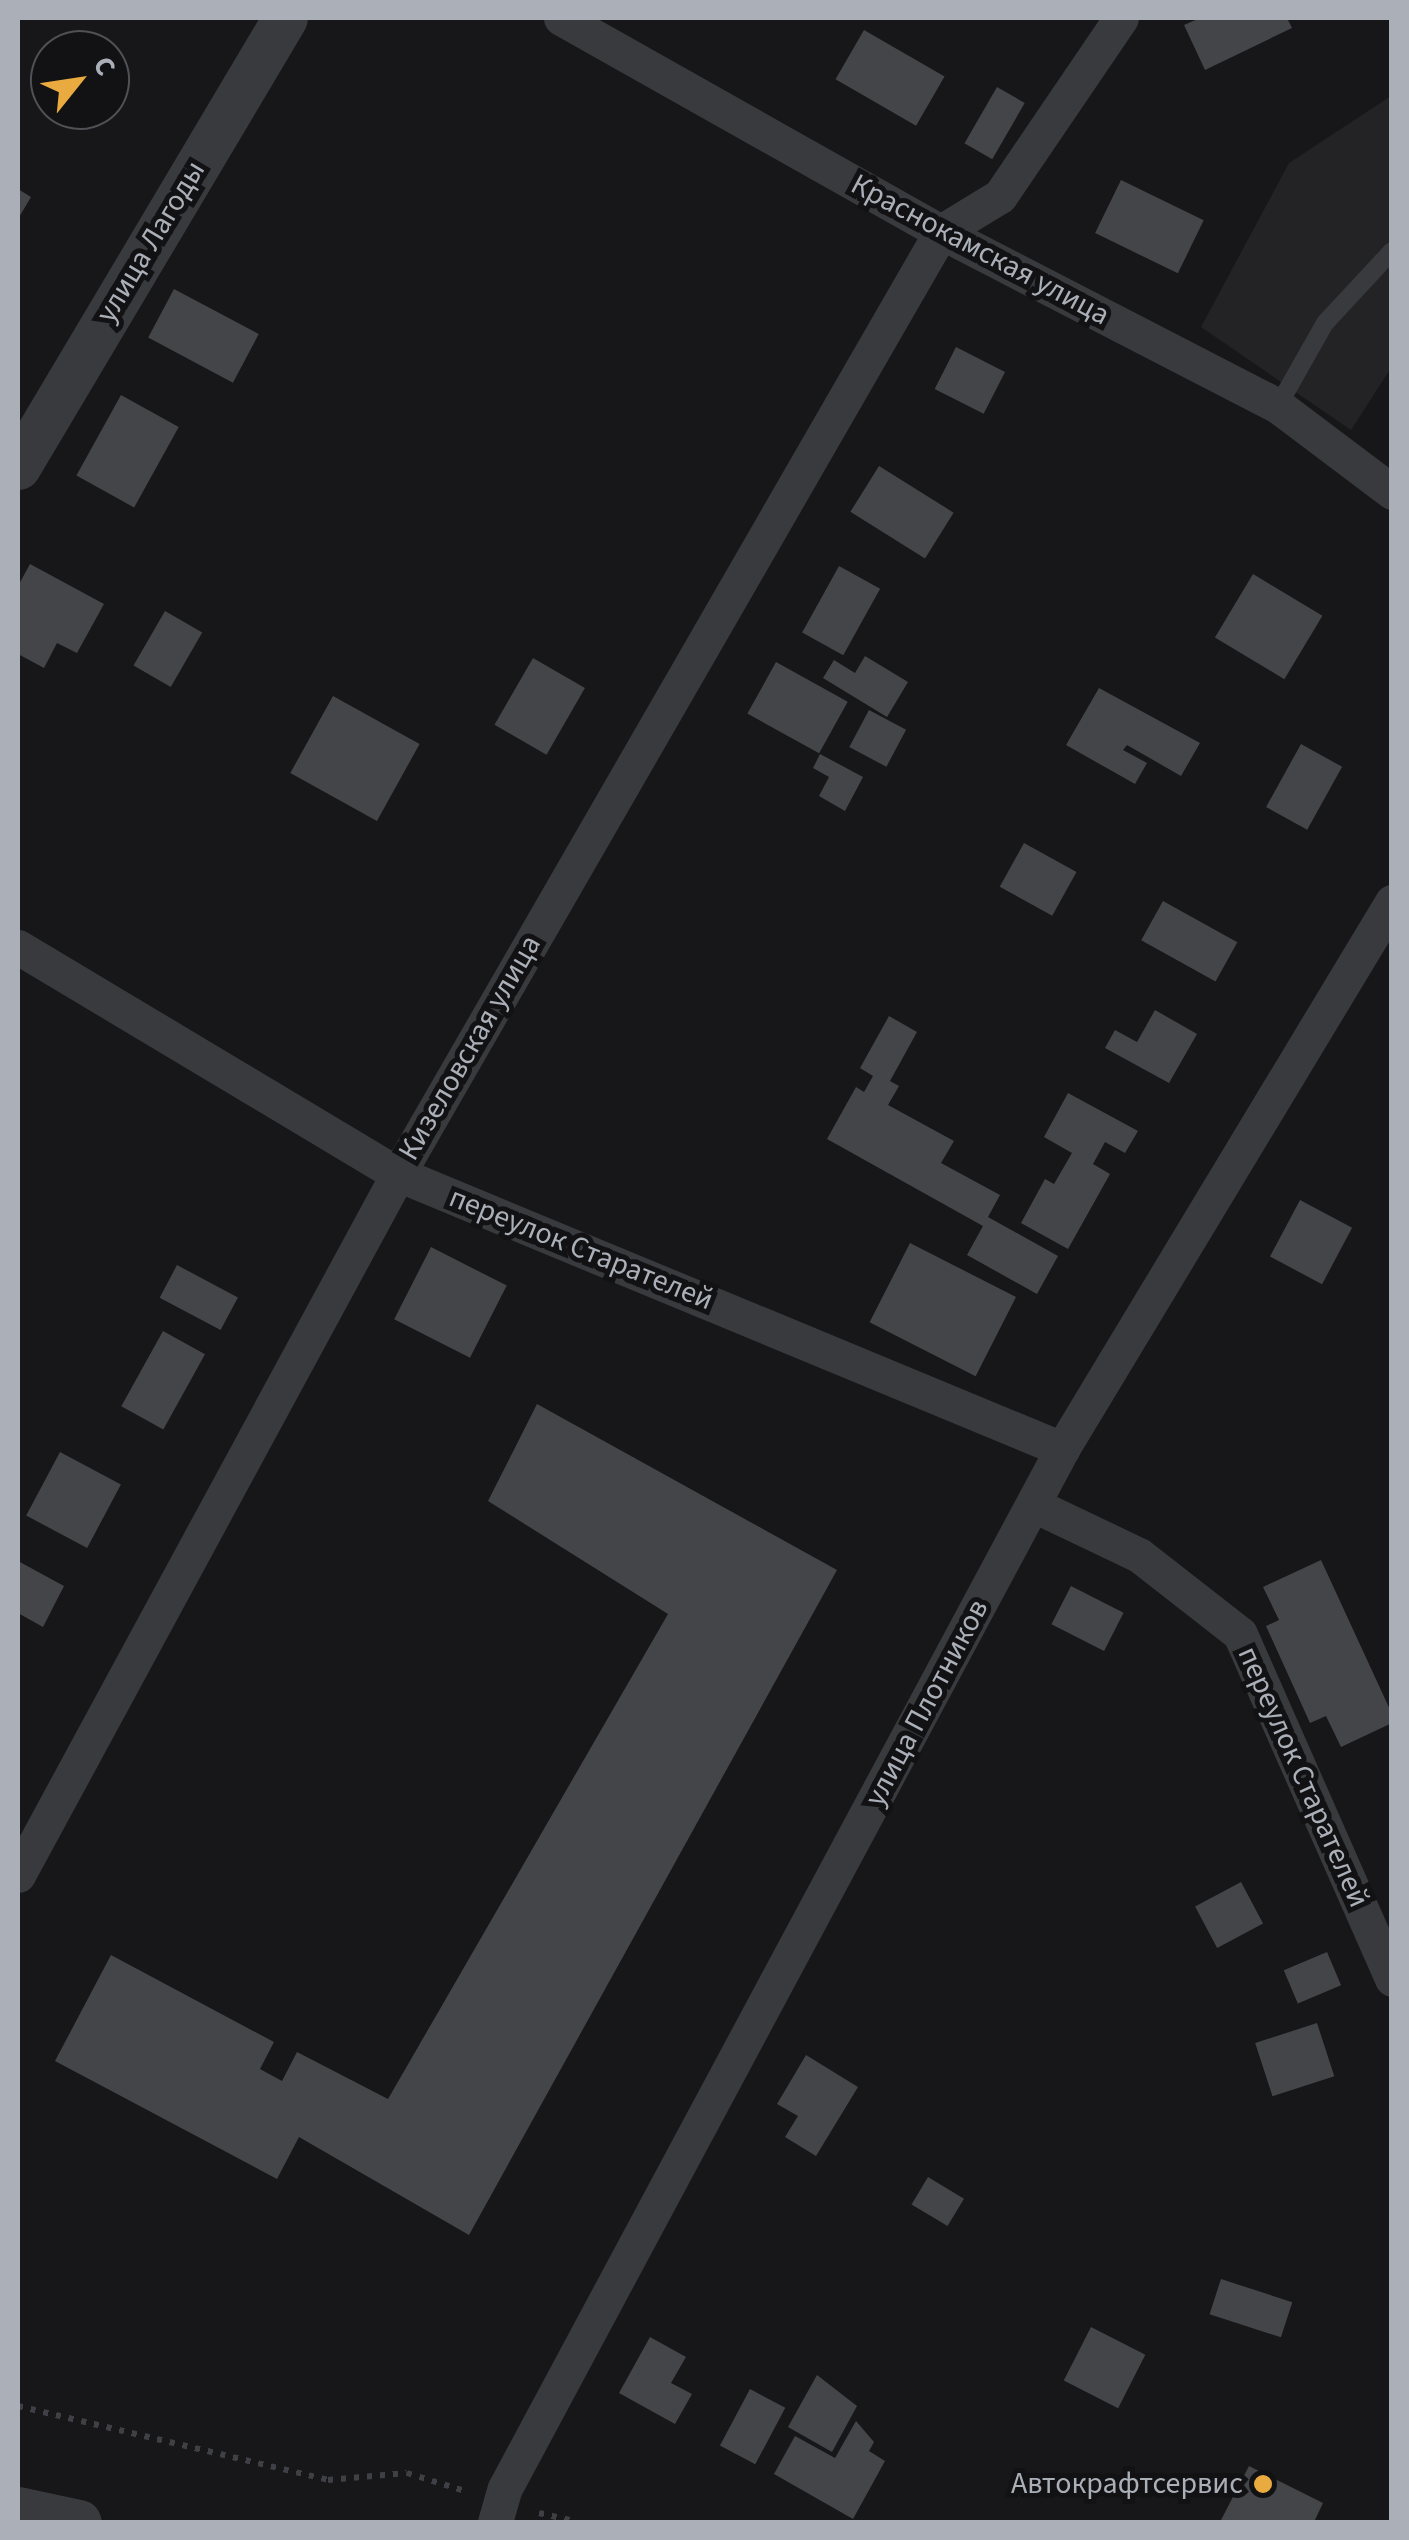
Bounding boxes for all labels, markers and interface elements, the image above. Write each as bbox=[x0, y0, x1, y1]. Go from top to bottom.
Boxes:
north arrow bbox=[30, 30, 130, 130]
text: С bbox=[83, 49, 126, 83]
street label: улица Лагоды bbox=[89, 155, 213, 329]
street label: Краснокамская улица bbox=[845, 167, 1115, 333]
street label: Кизеловская улица bbox=[391, 929, 549, 1167]
street label: переулок Старателей bbox=[444, 1180, 718, 1318]
street label: улица Плотников bbox=[857, 1593, 997, 1813]
street label: переулок Старателей bbox=[1229, 1641, 1377, 1913]
place label: Автокрафтсервис bbox=[1011, 2466, 1243, 2502]
marker: Автокрафтсервис bbox=[1252, 2473, 1274, 2495]

